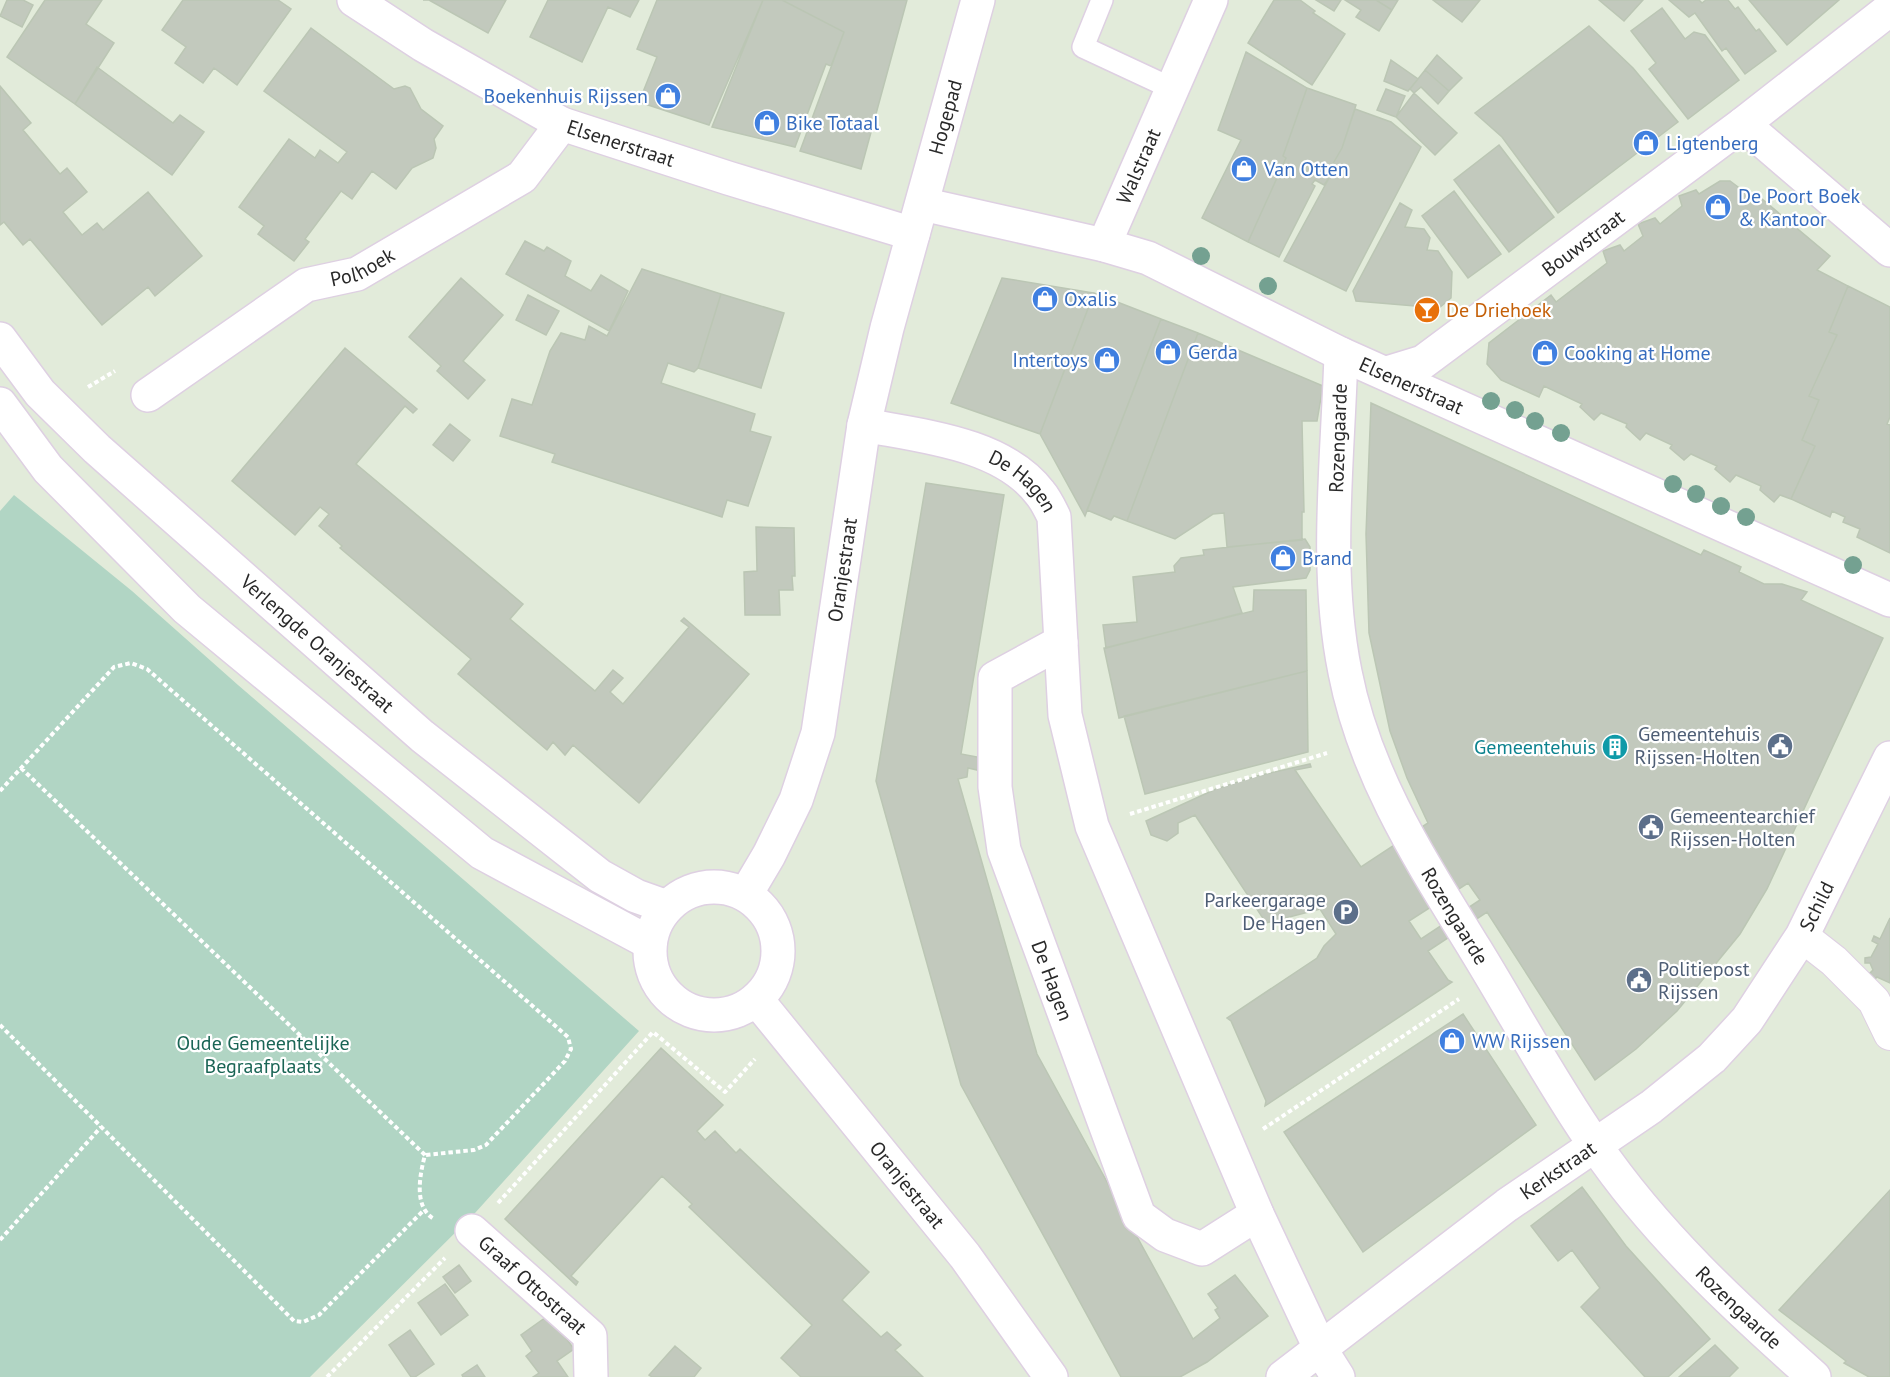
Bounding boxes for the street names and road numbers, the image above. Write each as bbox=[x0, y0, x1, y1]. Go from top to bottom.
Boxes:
street label: Hogepad bbox=[923, 77, 968, 158]
street label: Elsenerstraat bbox=[564, 113, 678, 173]
street label: Walstraat bbox=[1110, 124, 1166, 208]
street label: Bouwstraat bbox=[1536, 204, 1630, 282]
street label: Polhoek bbox=[328, 242, 400, 292]
street label: Elsenerstraat bbox=[1355, 351, 1468, 420]
street label: Rozengaarde bbox=[1323, 383, 1353, 493]
street label: De Hagen bbox=[984, 444, 1062, 517]
street label: Oranjestraat bbox=[822, 516, 863, 624]
street label: Verlengde Oranjestraat bbox=[234, 568, 400, 719]
street label: Rozengaarde bbox=[1415, 863, 1494, 969]
street label: Schild bbox=[1793, 877, 1840, 936]
street label: De Hagen bbox=[1025, 937, 1079, 1024]
street label: Kerkstraat bbox=[1515, 1135, 1601, 1205]
street label: Oranjestraat bbox=[864, 1136, 951, 1234]
street label: Graaf Ottostraat bbox=[473, 1230, 593, 1340]
street label: Rozengaarde bbox=[1690, 1261, 1787, 1355]

